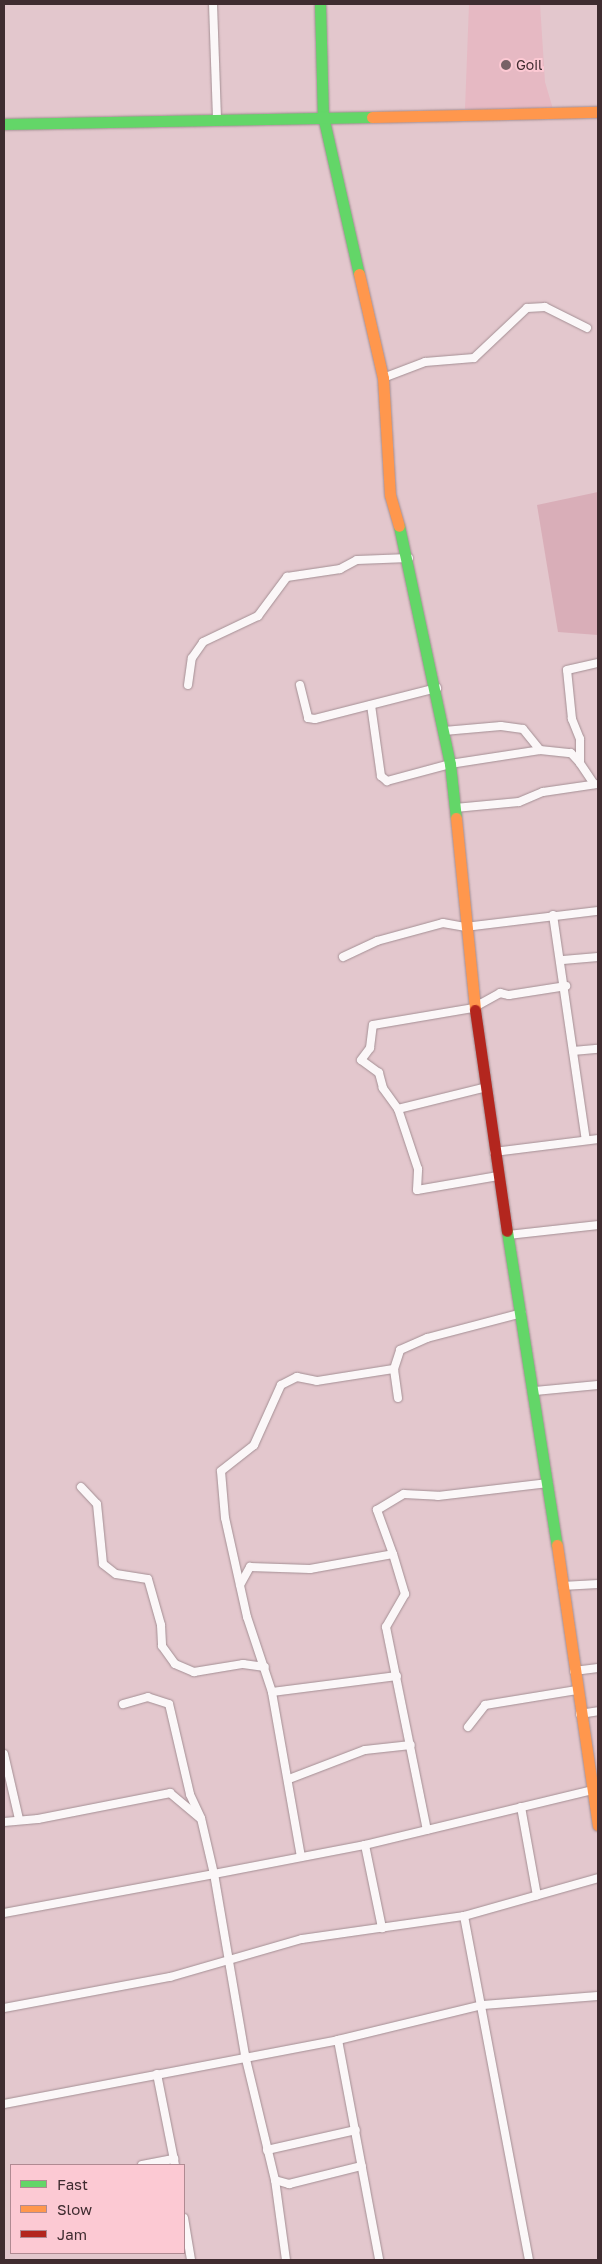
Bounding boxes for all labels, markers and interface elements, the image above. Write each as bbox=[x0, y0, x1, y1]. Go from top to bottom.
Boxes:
place label: Goil bbox=[516, 57, 543, 73]
marker: Goil bbox=[500, 59, 512, 71]
legend bbox=[10, 2164, 185, 2254]
text: Fast bbox=[57, 2175, 88, 2193]
text: Slow bbox=[57, 2200, 92, 2218]
text: Jam bbox=[57, 2225, 87, 2243]

